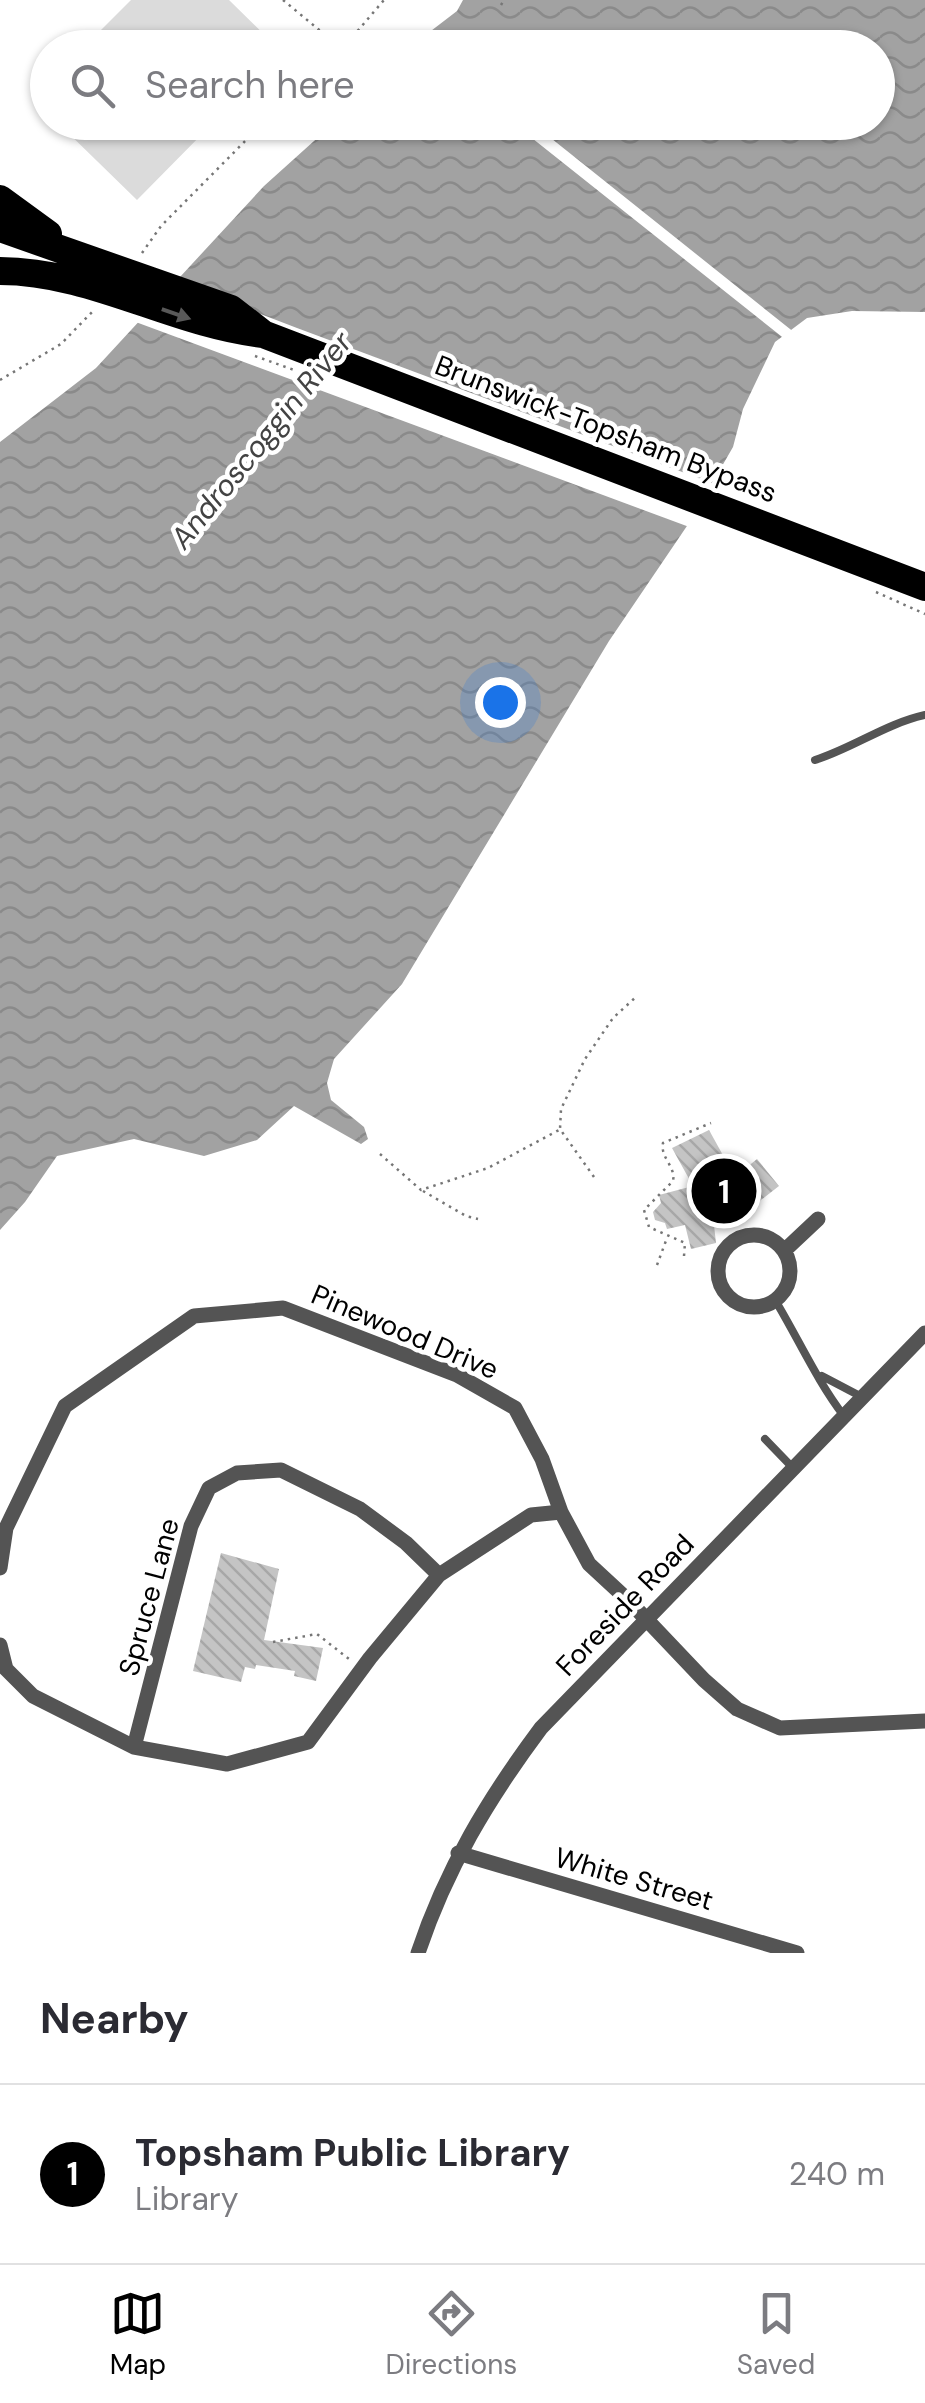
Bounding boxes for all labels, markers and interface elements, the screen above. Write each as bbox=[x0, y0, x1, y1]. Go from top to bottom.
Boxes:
search box bbox=[30, 30, 895, 140]
icon: search bbox=[65, 58, 120, 113]
text: Search here bbox=[145, 60, 355, 110]
one-way arrow bbox=[162, 307, 192, 322]
water label: Androscoggin River bbox=[161, 323, 361, 557]
street label: Brunswick-Topsham Bypass bbox=[430, 347, 782, 511]
your location bbox=[475, 677, 526, 728]
pin: 1 bbox=[692, 1154, 756, 1228]
street label: Pinewood Drive bbox=[306, 1276, 504, 1388]
street label: Spruce Lane bbox=[110, 1514, 188, 1680]
street label: Foreside Road bbox=[548, 1526, 702, 1684]
street label: White Street bbox=[550, 1839, 718, 1919]
text: Nearby bbox=[40, 1991, 189, 2046]
text: Topsham Public Library bbox=[135, 2128, 570, 2178]
text: 1 bbox=[67, 2153, 78, 2195]
text: 240 m bbox=[789, 2153, 885, 2195]
text: Library bbox=[135, 2178, 238, 2220]
tab: Map bbox=[110, 2286, 166, 2383]
tab: Directions bbox=[386, 2286, 517, 2383]
tab: Saved bbox=[737, 2286, 815, 2383]

